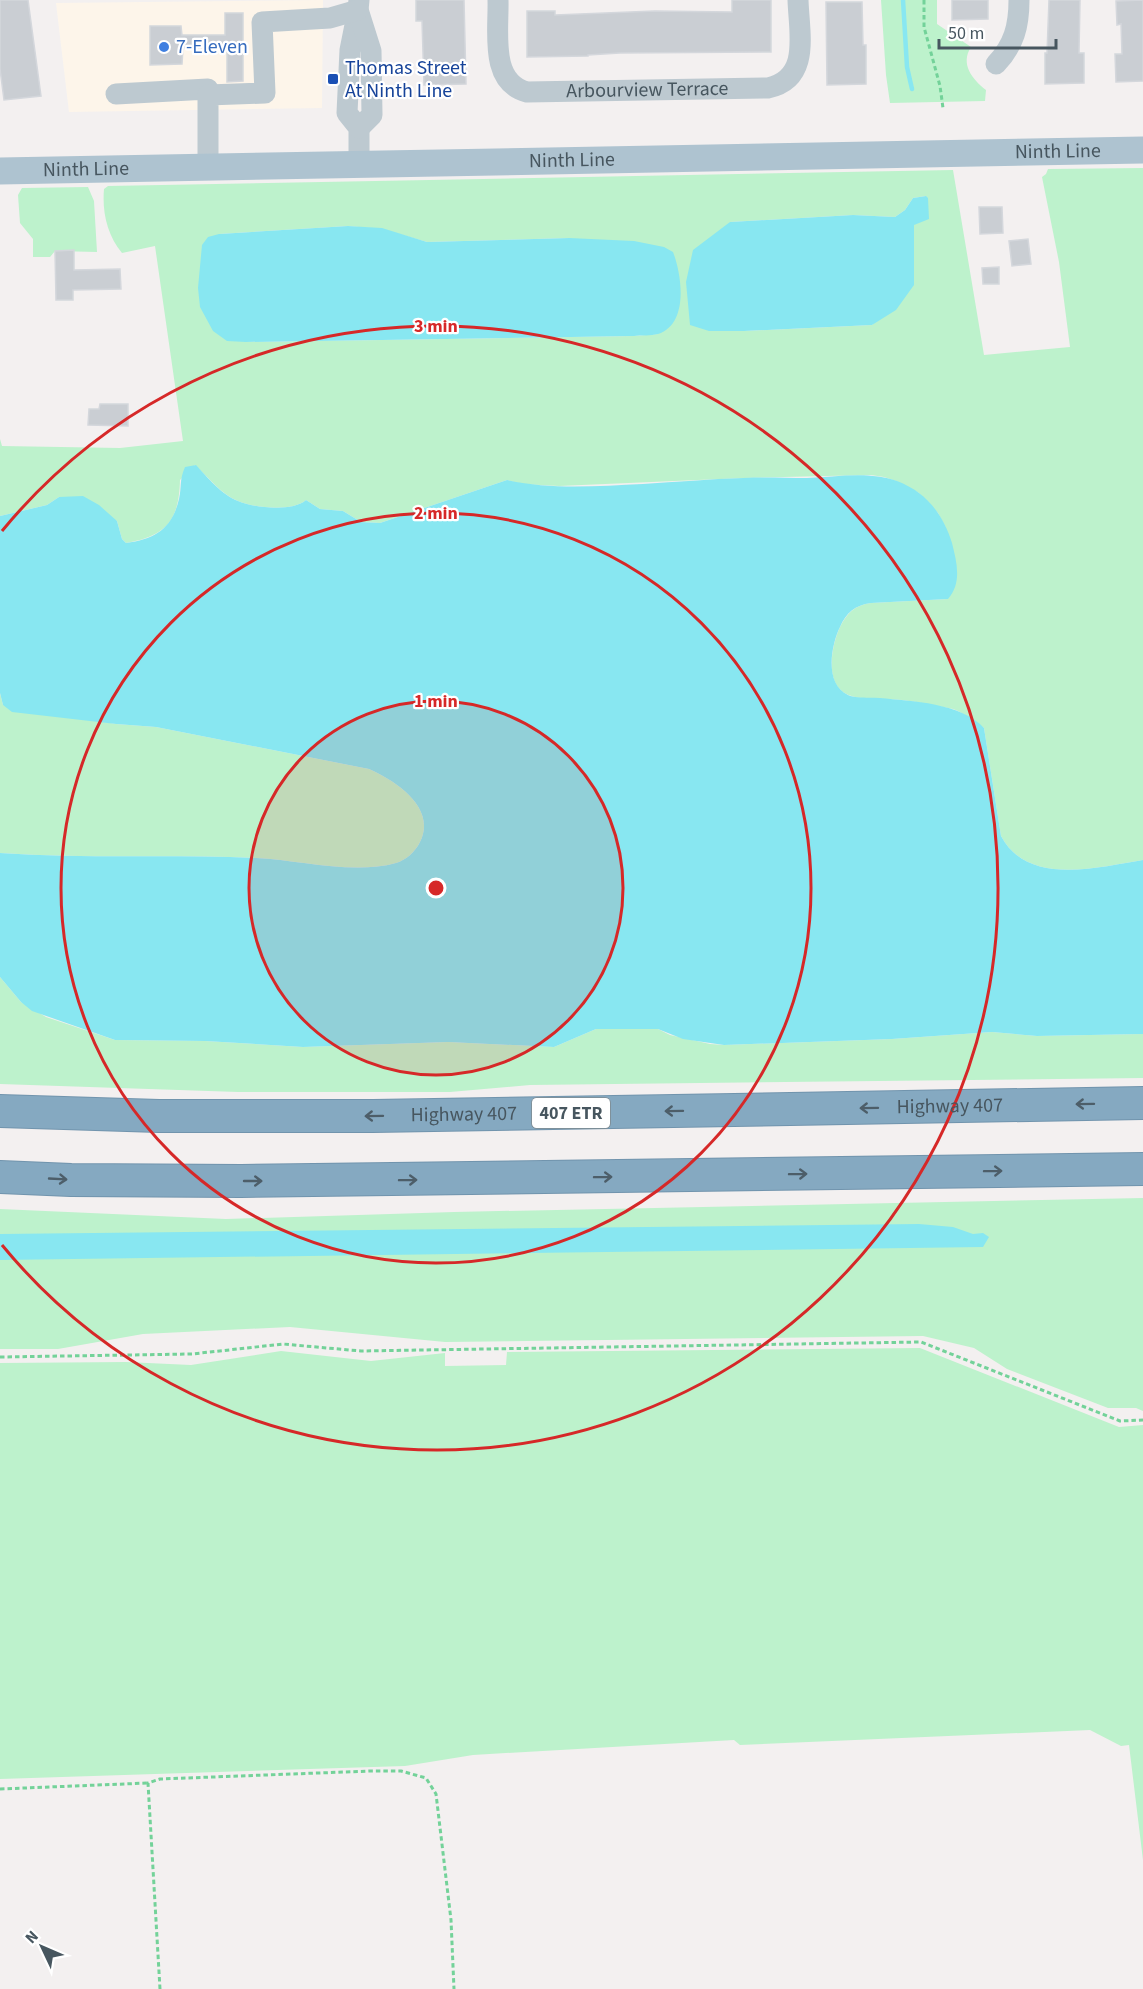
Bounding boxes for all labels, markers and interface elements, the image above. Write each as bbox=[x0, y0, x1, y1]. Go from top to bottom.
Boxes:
scale bar bbox=[939, 12, 1056, 50]
text: 50 m bbox=[948, 21, 984, 46]
place label: 7-Eleven bbox=[176, 33, 248, 61]
marker: 7-Eleven bbox=[157, 40, 171, 54]
place label: Thomas Street At Ninth Line bbox=[345, 54, 467, 105]
marker: Thomas Street At Ninth Line bbox=[326, 72, 340, 86]
street label: Arbourview Terrace bbox=[566, 75, 729, 105]
street label: Ninth Line bbox=[1015, 137, 1101, 166]
street label: Ninth Line bbox=[529, 146, 615, 175]
street label: Ninth Line bbox=[43, 155, 129, 184]
text: 3 min bbox=[414, 314, 458, 339]
text: 2 min bbox=[414, 501, 458, 526]
text: 1 min bbox=[414, 689, 458, 714]
centre of rings bbox=[426, 878, 446, 898]
street label: Highway 407 bbox=[896, 1091, 1003, 1121]
road number: 407 ETR bbox=[532, 1098, 610, 1128]
one-way arrow bbox=[1075, 1098, 1095, 1110]
street label: Highway 407 bbox=[410, 1100, 517, 1129]
one-way arrow bbox=[859, 1102, 879, 1114]
one-way arrow bbox=[664, 1105, 684, 1117]
one-way arrow bbox=[364, 1110, 384, 1122]
one-way arrow bbox=[983, 1166, 1003, 1177]
one-way arrow bbox=[788, 1169, 808, 1180]
one-way arrow bbox=[593, 1171, 613, 1183]
one-way arrow bbox=[48, 1174, 68, 1185]
one-way arrow bbox=[398, 1174, 418, 1186]
one-way arrow bbox=[243, 1175, 263, 1187]
north arrow bbox=[12, 1917, 72, 1977]
text: N bbox=[20, 1926, 44, 1949]

